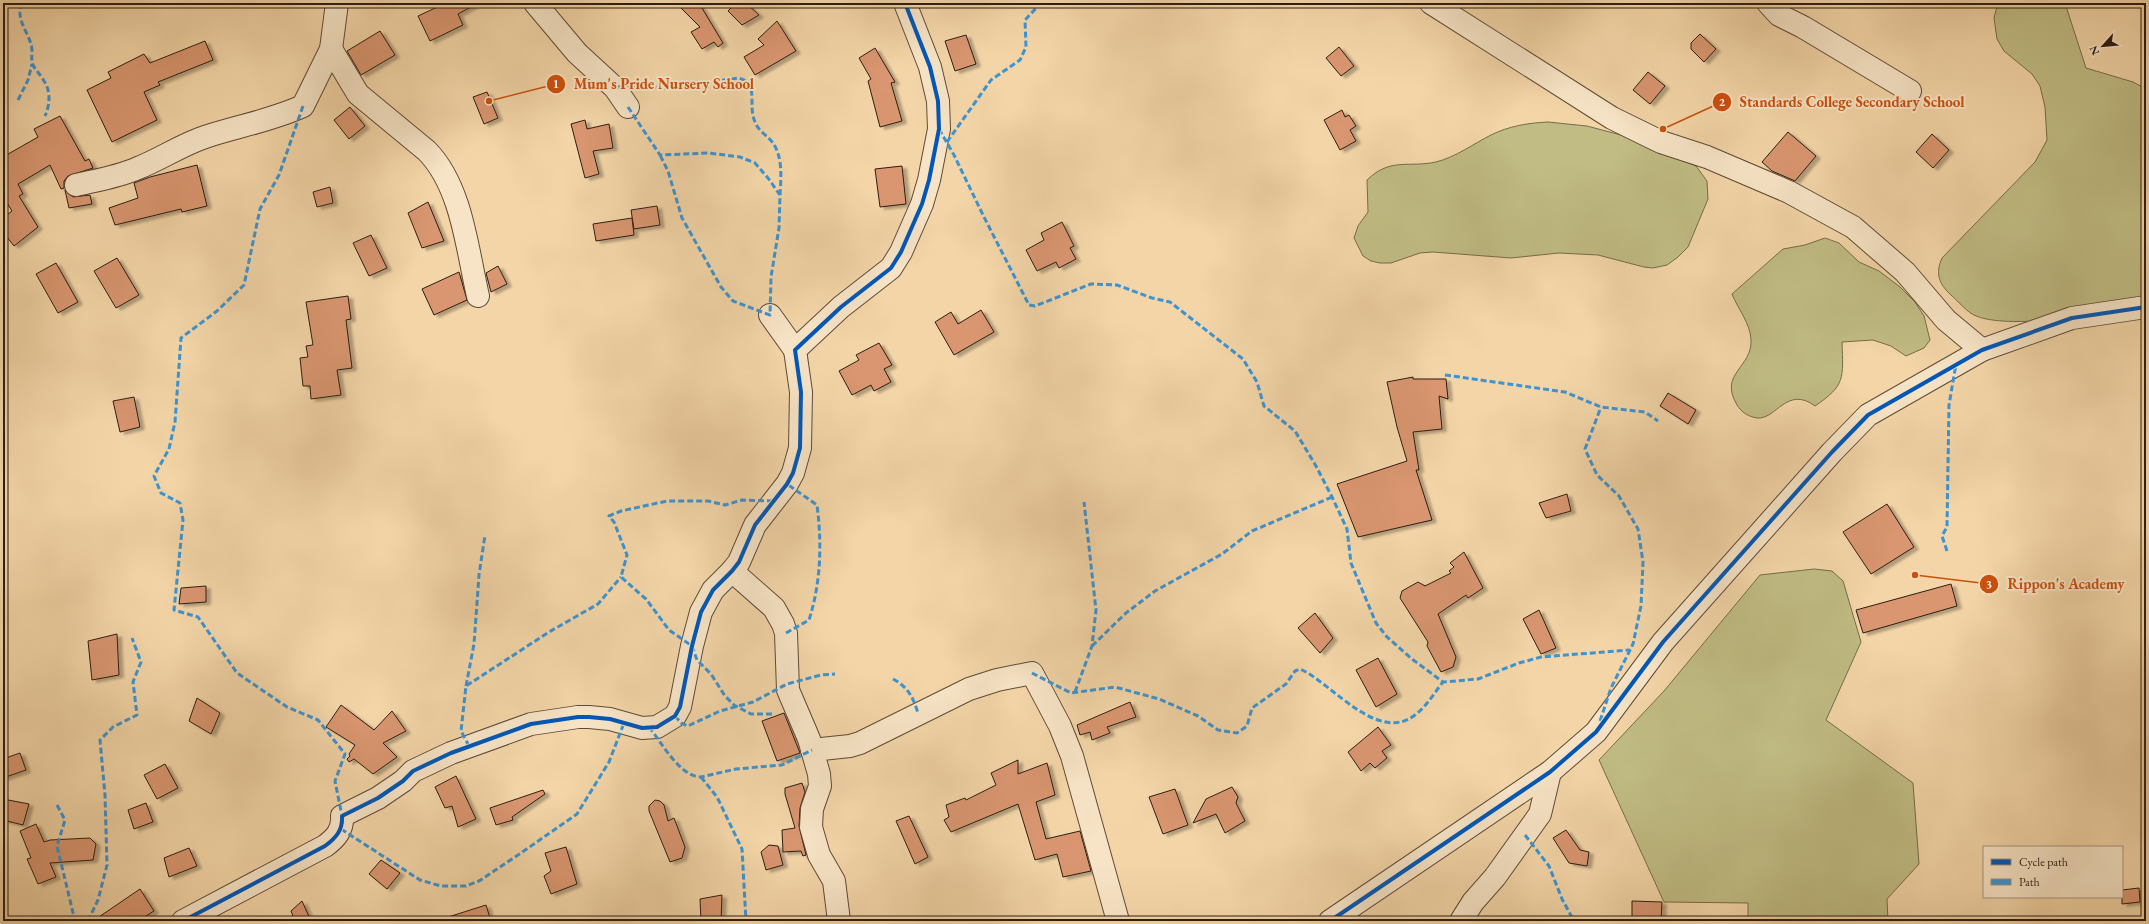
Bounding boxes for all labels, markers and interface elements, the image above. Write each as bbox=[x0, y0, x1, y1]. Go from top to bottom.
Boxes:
north arrow bbox=[2083, 26, 2123, 66]
text: N bbox=[2086, 43, 2102, 58]
callout: Mum's Pride Nursery School bbox=[546, 71, 762, 98]
text: Mum's Pride Nursery School bbox=[574, 74, 755, 93]
text: 1 bbox=[553, 76, 559, 92]
callout: Standards College Secondary School bbox=[1712, 88, 1973, 115]
text: Standards College Secondary School bbox=[1740, 92, 1965, 111]
text: 2 bbox=[1719, 94, 1726, 110]
callout: Rippon's Academy bbox=[1979, 570, 2133, 597]
text: Rippon's Academy bbox=[2007, 574, 2125, 593]
text: 3 bbox=[1986, 576, 1992, 592]
legend bbox=[1983, 846, 2123, 898]
text: Cycle path bbox=[2019, 854, 2068, 870]
text: Path bbox=[2019, 874, 2040, 890]

